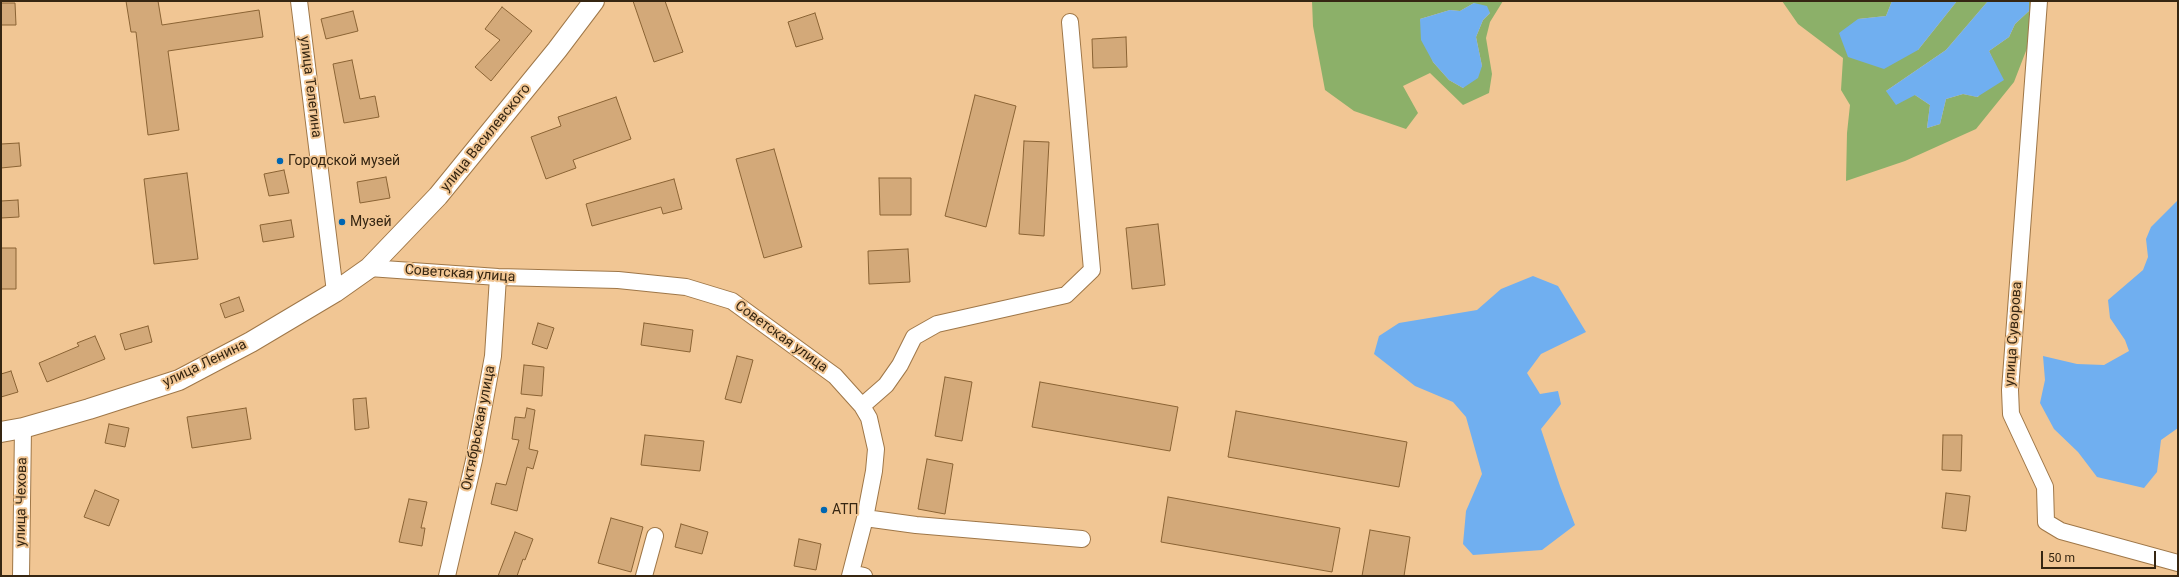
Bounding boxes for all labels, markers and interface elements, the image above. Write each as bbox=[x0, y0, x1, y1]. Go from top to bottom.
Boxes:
street label: улица Телегина bbox=[295, 35, 325, 139]
street label: улица Василевского bbox=[437, 81, 535, 195]
place label: Городской музей bbox=[288, 153, 400, 169]
marker: Городской музей bbox=[275, 156, 285, 166]
place label: Музей bbox=[350, 214, 391, 230]
marker: Музей bbox=[337, 217, 347, 227]
street label: Советская улица bbox=[404, 262, 516, 286]
street label: улица Суворова bbox=[2002, 281, 2026, 387]
street label: Советская улица bbox=[731, 298, 831, 376]
street label: улица Ленина bbox=[160, 336, 250, 392]
street label: Октябрьская улица bbox=[459, 364, 499, 492]
street label: улица Чехова bbox=[13, 457, 31, 547]
place label: АТП bbox=[832, 502, 859, 518]
marker: АТП bbox=[819, 505, 829, 515]
scale bar bbox=[2043, 543, 2158, 569]
text: 50 m bbox=[2048, 551, 2075, 565]

